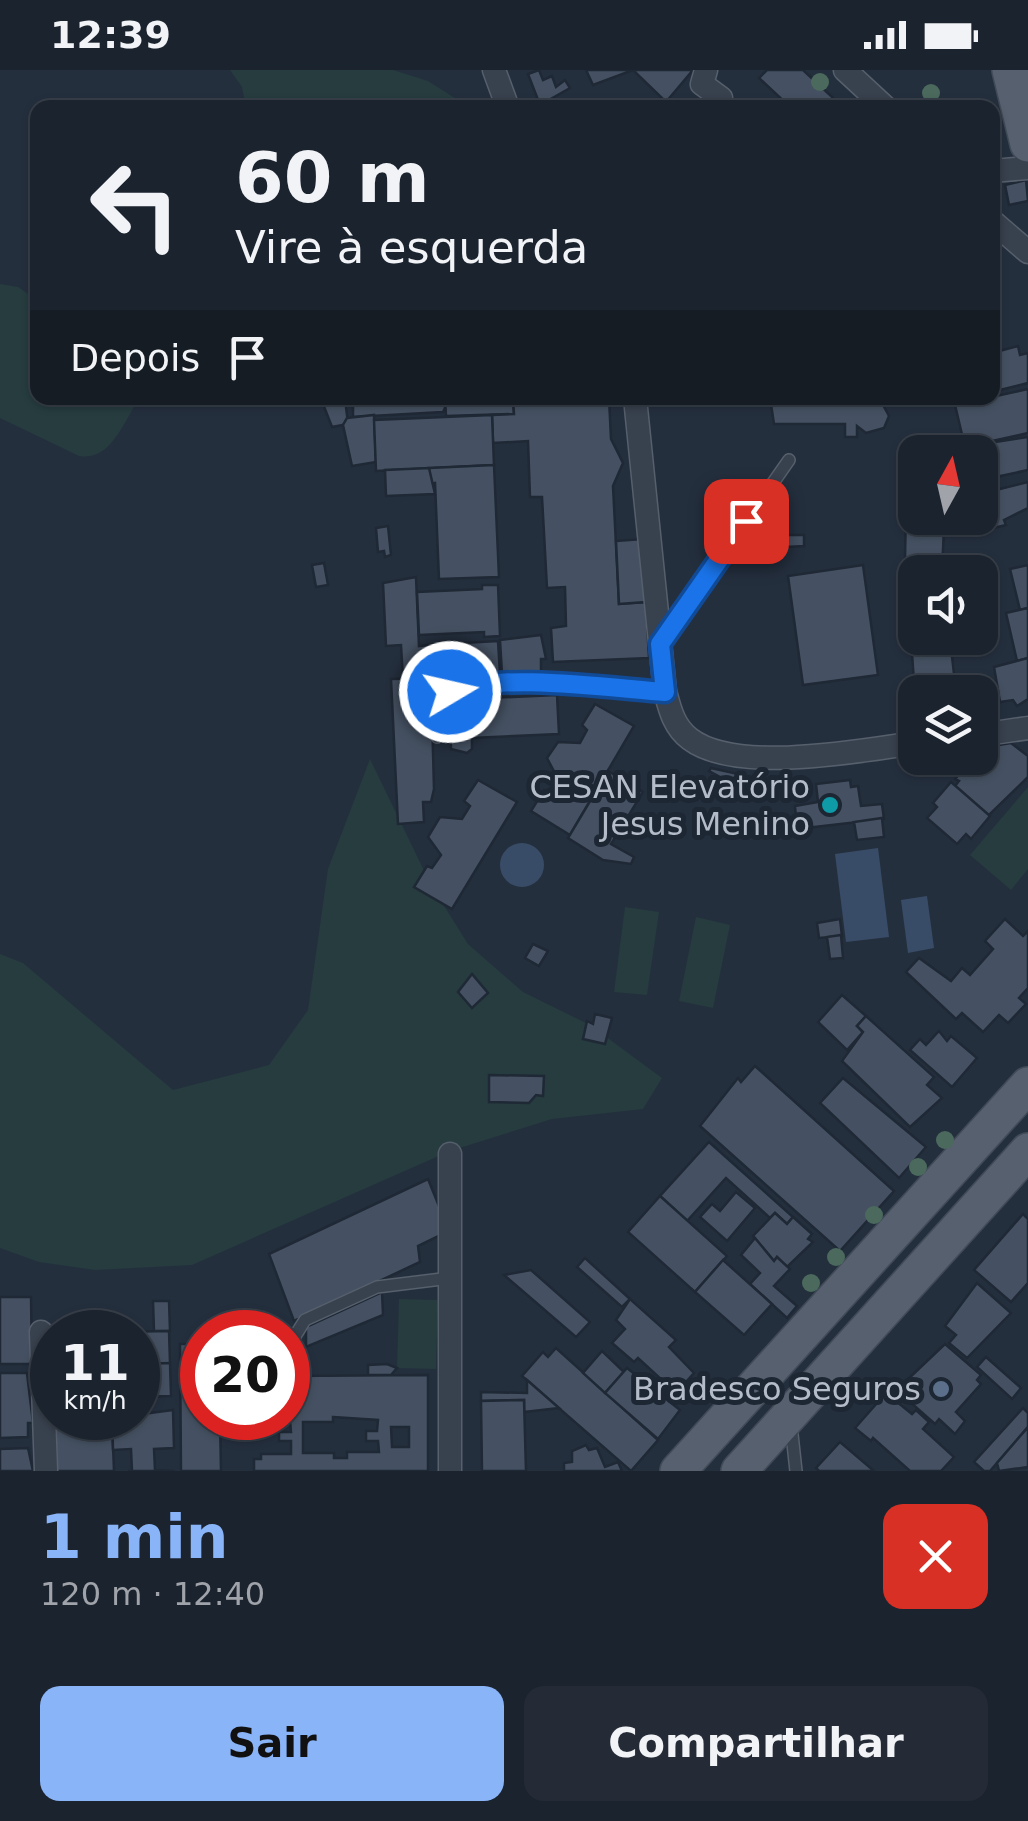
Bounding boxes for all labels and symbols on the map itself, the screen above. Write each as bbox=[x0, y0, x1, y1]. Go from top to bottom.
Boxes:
north arrow bbox=[898, 435, 998, 535]
pin bbox=[704, 479, 789, 564]
position arrow bbox=[398, 640, 502, 744]
place label: CESAN Elevatório Jesus Menino bbox=[529, 768, 810, 843]
marker: CESAN Elevatório Jesus Menino bbox=[819, 794, 841, 816]
speed limit sign: 20 bbox=[180, 1310, 310, 1440]
place label: Bradesco Seguros bbox=[633, 1370, 921, 1408]
marker: Bradesco Seguros bbox=[930, 1378, 952, 1400]

